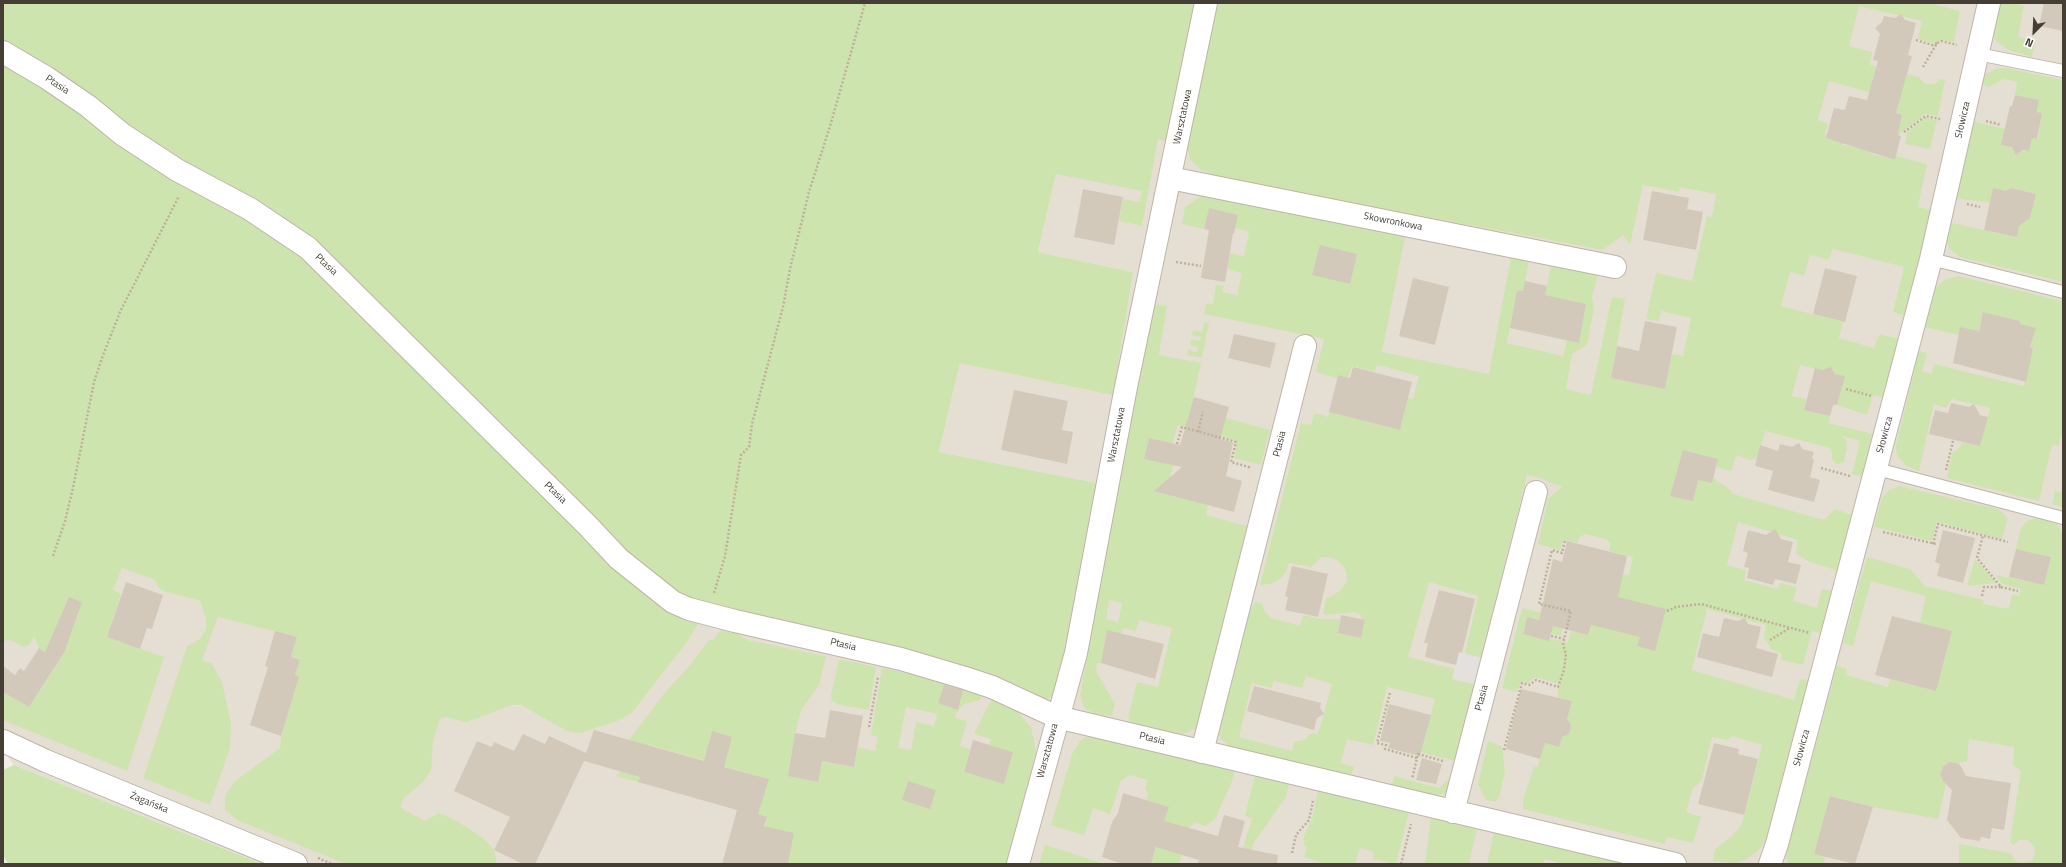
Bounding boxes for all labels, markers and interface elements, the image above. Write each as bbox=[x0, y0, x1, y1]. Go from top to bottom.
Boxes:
north arrow bbox=[2014, 12, 2054, 52]
text: N bbox=[2022, 34, 2036, 52]
street label: Ptasia bbox=[43, 73, 71, 97]
street label: Warsztatowa bbox=[1171, 88, 1195, 146]
street label: Słowicza bbox=[1953, 100, 1973, 140]
street label: Skowronkowa bbox=[1363, 210, 1423, 234]
street label: Ptasia bbox=[312, 252, 340, 278]
street label: Warsztatowa bbox=[1106, 406, 1128, 464]
street label: Słowicza bbox=[1874, 415, 1896, 455]
street label: Ptasia bbox=[1271, 430, 1289, 458]
street label: Ptasia bbox=[541, 480, 569, 506]
street label: Ptasia bbox=[829, 636, 857, 654]
street label: Ptasia bbox=[1473, 684, 1491, 712]
street label: Warsztatowa bbox=[1035, 722, 1061, 780]
street label: Słowicza bbox=[1791, 728, 1813, 768]
street label: Ptasia bbox=[1138, 730, 1166, 748]
street label: Żagańska bbox=[128, 790, 170, 816]

